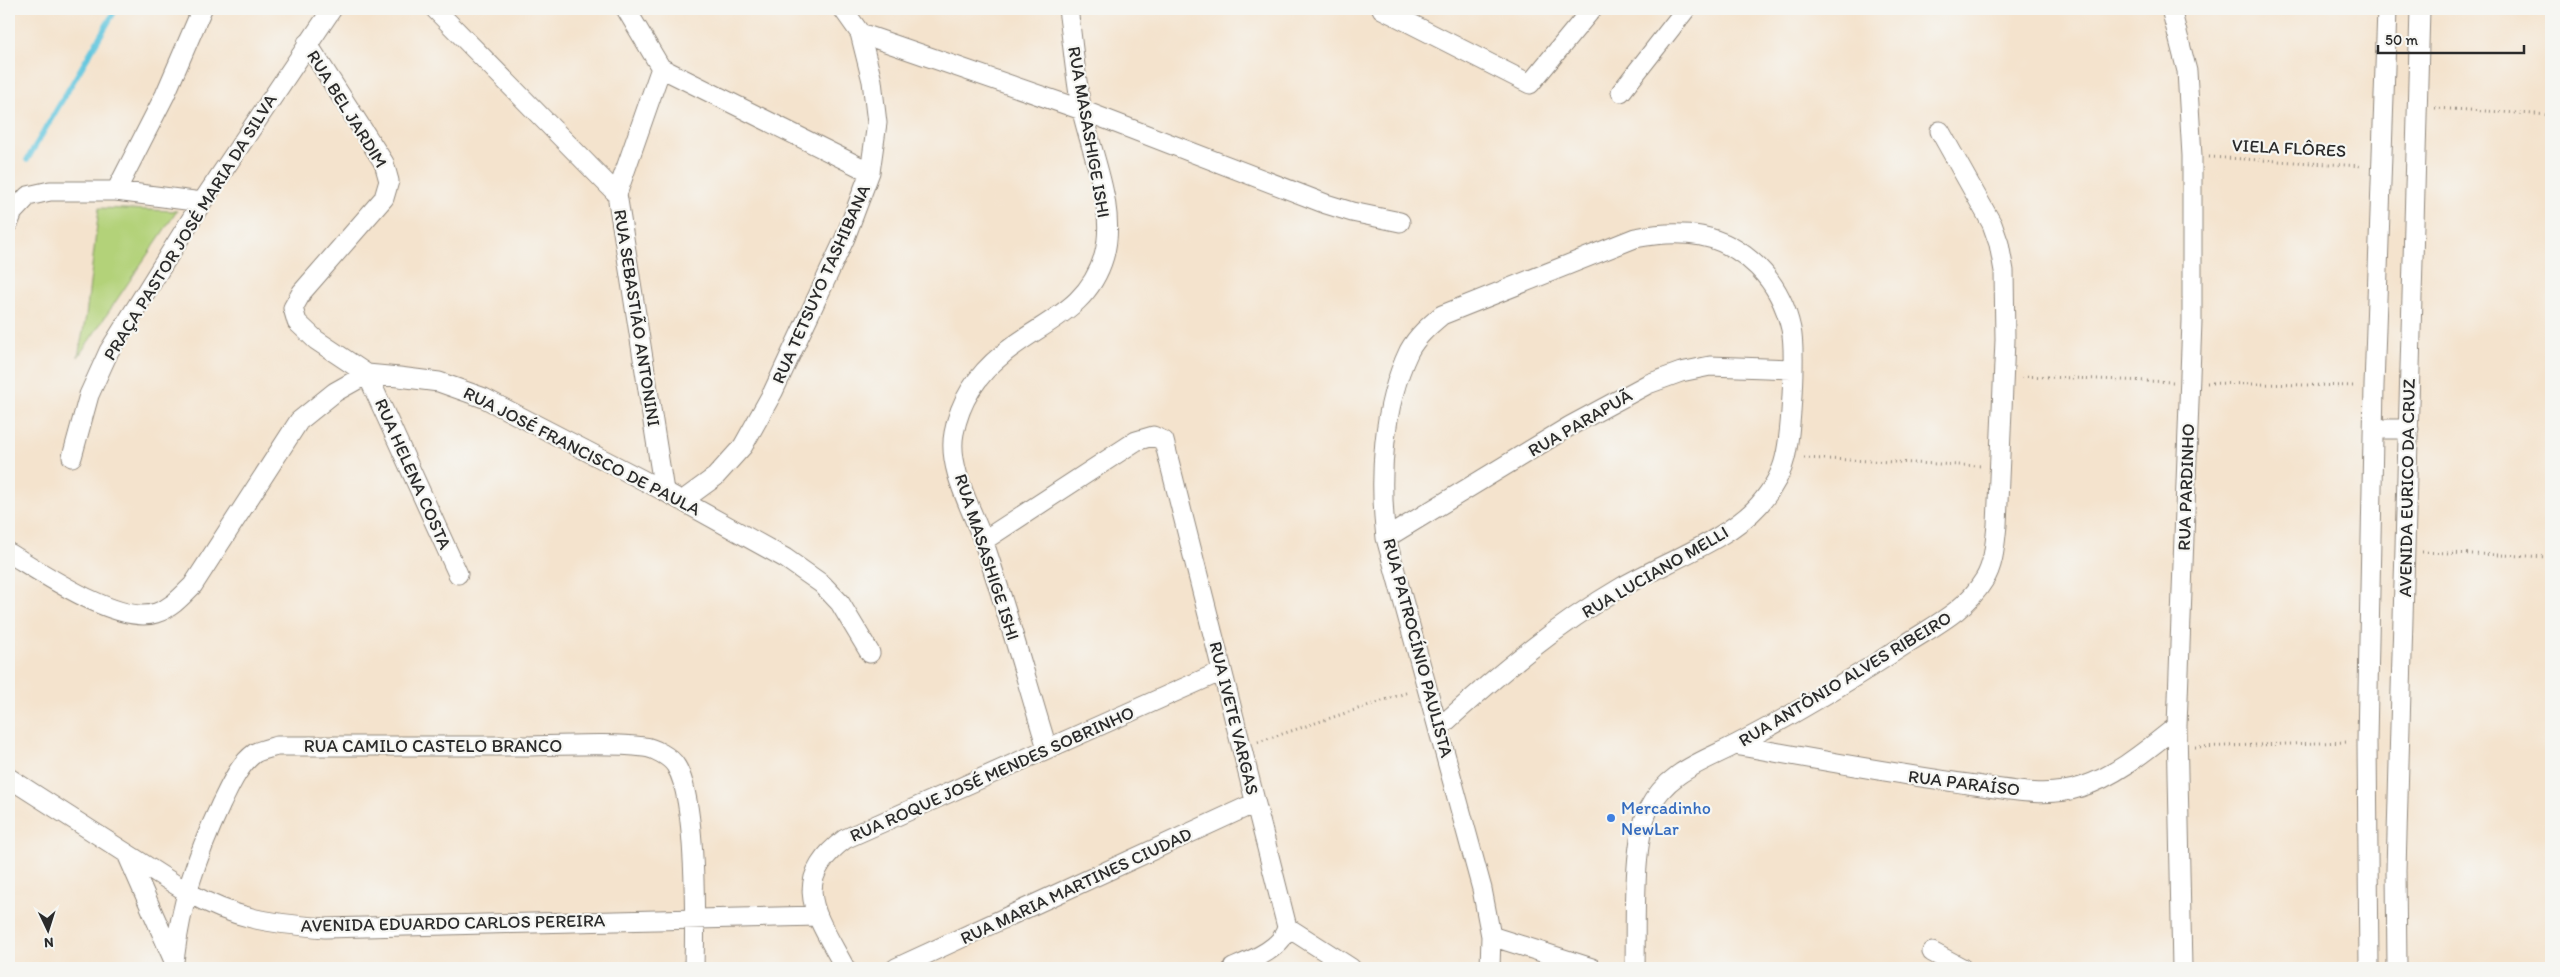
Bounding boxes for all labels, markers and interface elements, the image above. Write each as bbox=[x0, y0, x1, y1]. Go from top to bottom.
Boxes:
scale bar bbox=[2378, 22, 2524, 54]
text: 50 m bbox=[2385, 31, 2418, 49]
street label: RUA MASASHIGE ISHI bbox=[1063, 45, 1115, 219]
street label: RUA BEL JARDIM bbox=[302, 46, 392, 172]
street label: PRAÇA PASTOR JOSÉ MARIA DA SILVA bbox=[99, 89, 282, 364]
street label: VIELA FLÔRES bbox=[2231, 134, 2347, 162]
street label: RUA TETSUYO TASHIBANA bbox=[767, 181, 875, 387]
street label: RUA SEBASTIÃO ANTONINI bbox=[609, 208, 665, 428]
street label: AVENIDA EURICO DA CRUZ bbox=[2394, 379, 2420, 597]
street label: RUA JOSÉ FRANCISCO DE PAULA bbox=[460, 381, 705, 521]
street label: RUA PARAPUÃ bbox=[1524, 384, 1636, 462]
street label: RUA HELENA COSTA bbox=[370, 395, 456, 553]
street label: RUA PARDINHO bbox=[2173, 423, 2199, 551]
street label: RUA MASASHIGE ISHI bbox=[950, 471, 1024, 643]
street label: RUA LUCIANO MELLI bbox=[1578, 521, 1732, 623]
street label: RUA PATROCÍNIO PAULISTA bbox=[1378, 536, 1458, 760]
street label: RUA ANTÔNIO ALVES RIBEIRO bbox=[1734, 607, 1956, 751]
street label: RUA IVETE VARGAS bbox=[1204, 639, 1264, 797]
street label: RUA ROQUE JOSÉ MENDES SOBRINHO bbox=[846, 701, 1138, 847]
street label: RUA CAMILO CASTELO BRANCO bbox=[304, 735, 562, 757]
street label: RUA PARAÍSO bbox=[1907, 765, 2021, 801]
place label: Mercadinho NewLar bbox=[1621, 797, 1711, 840]
marker: Mercadinho NewLar bbox=[1605, 812, 1617, 824]
street label: RUA MARIA MARTINES CIUDAD bbox=[957, 823, 1195, 949]
north arrow bbox=[22, 904, 72, 954]
street label: AVENIDA EDUARDO CARLOS PEREIRA bbox=[301, 909, 606, 937]
text: N bbox=[44, 934, 54, 951]

